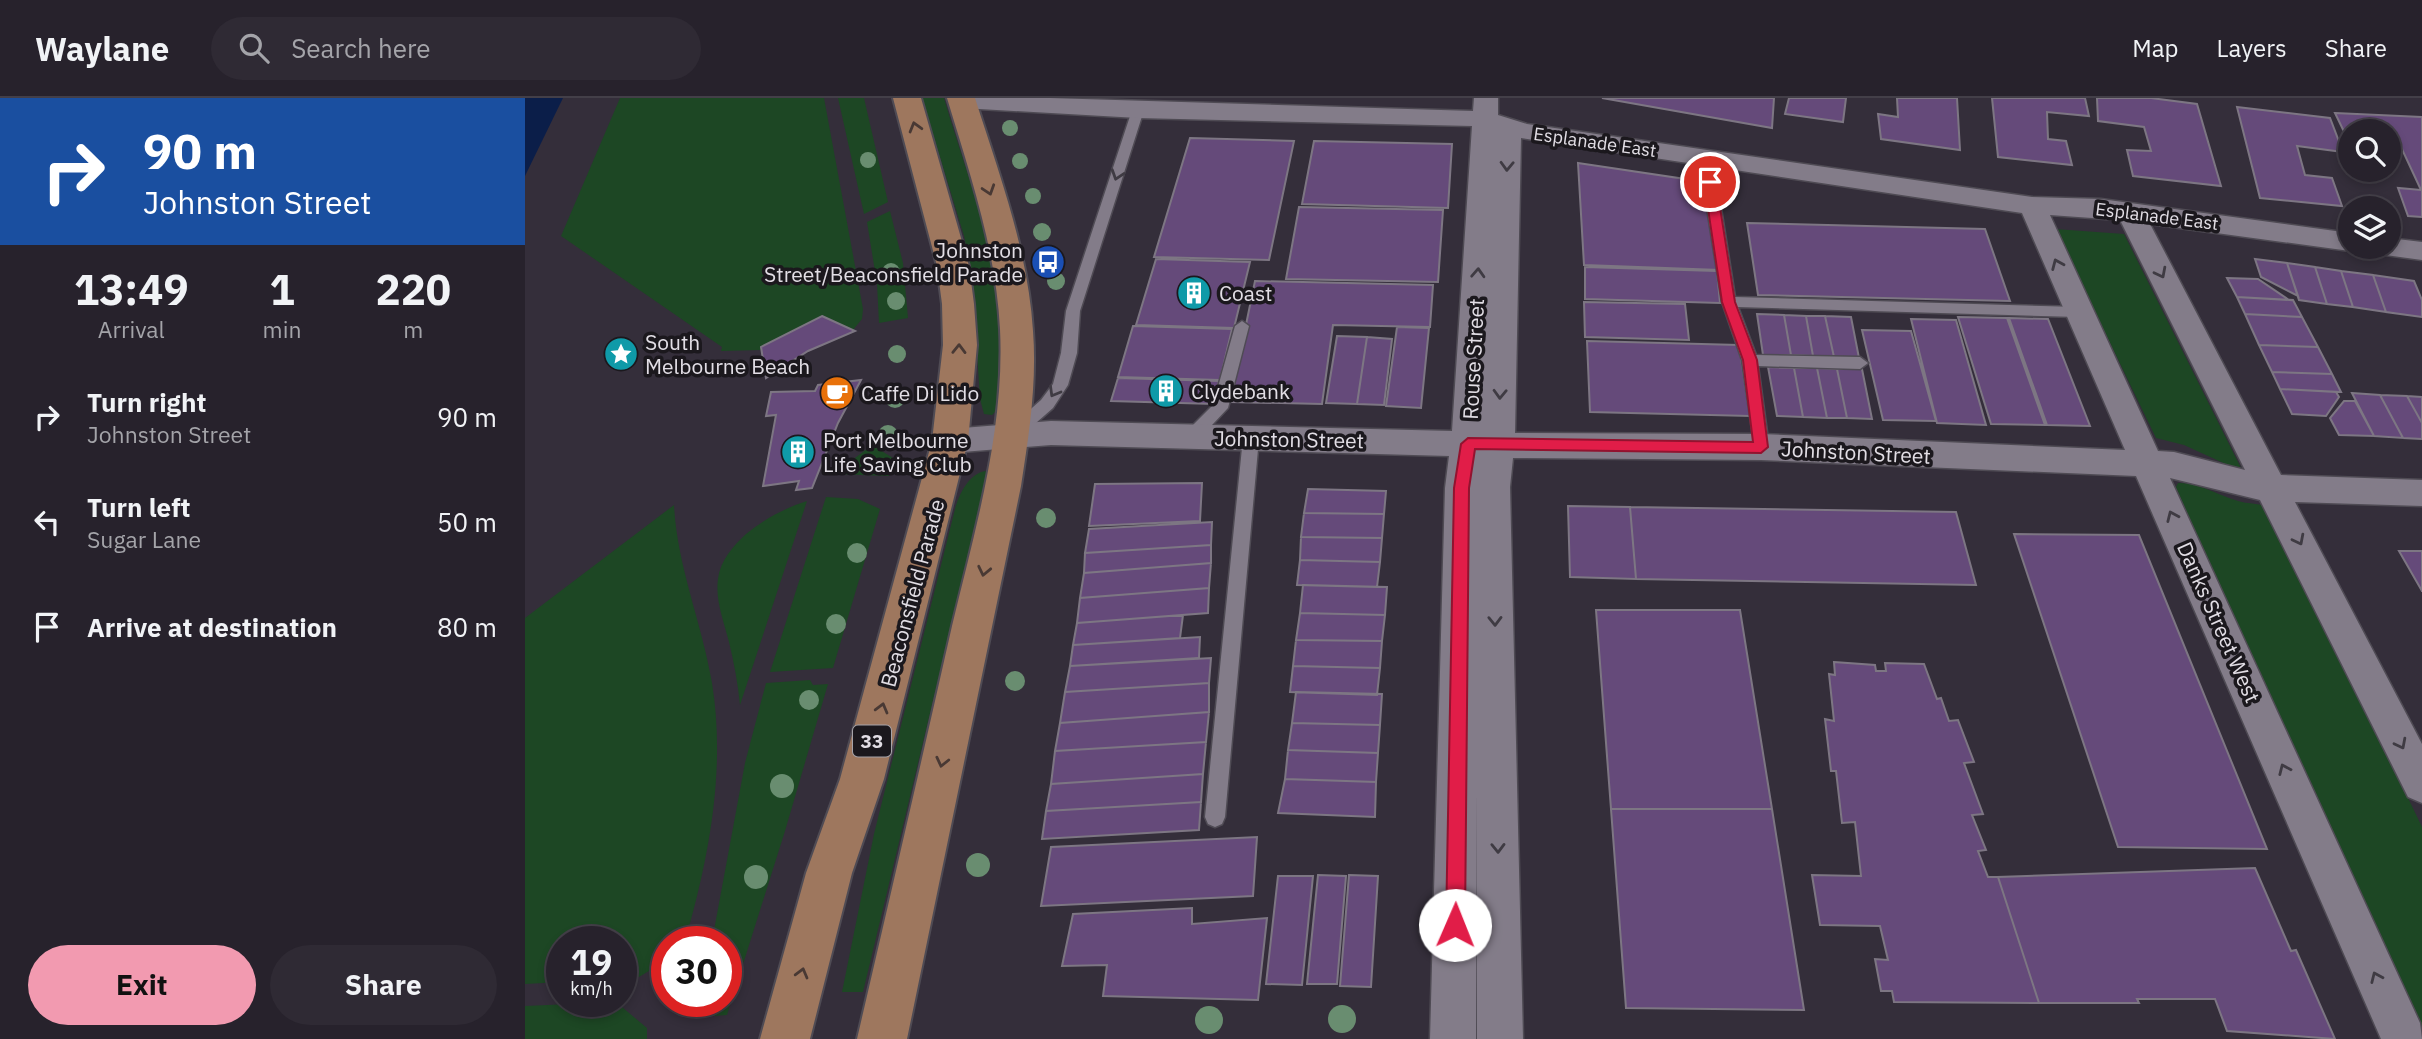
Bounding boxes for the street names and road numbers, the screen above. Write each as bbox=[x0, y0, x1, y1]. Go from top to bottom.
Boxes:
street label: Esplanade East bbox=[1532, 122, 1658, 162]
street label: Esplanade East bbox=[2094, 197, 2220, 235]
street label: Rouse Street bbox=[1456, 298, 1490, 420]
street label: Johnston Street bbox=[1214, 424, 1364, 454]
street label: Johnston Street bbox=[1780, 434, 1932, 470]
street label: Beaconsfield Parade bbox=[873, 496, 951, 690]
street label: Danks Street West bbox=[2171, 537, 2267, 707]
road number: 33 bbox=[853, 726, 891, 756]

